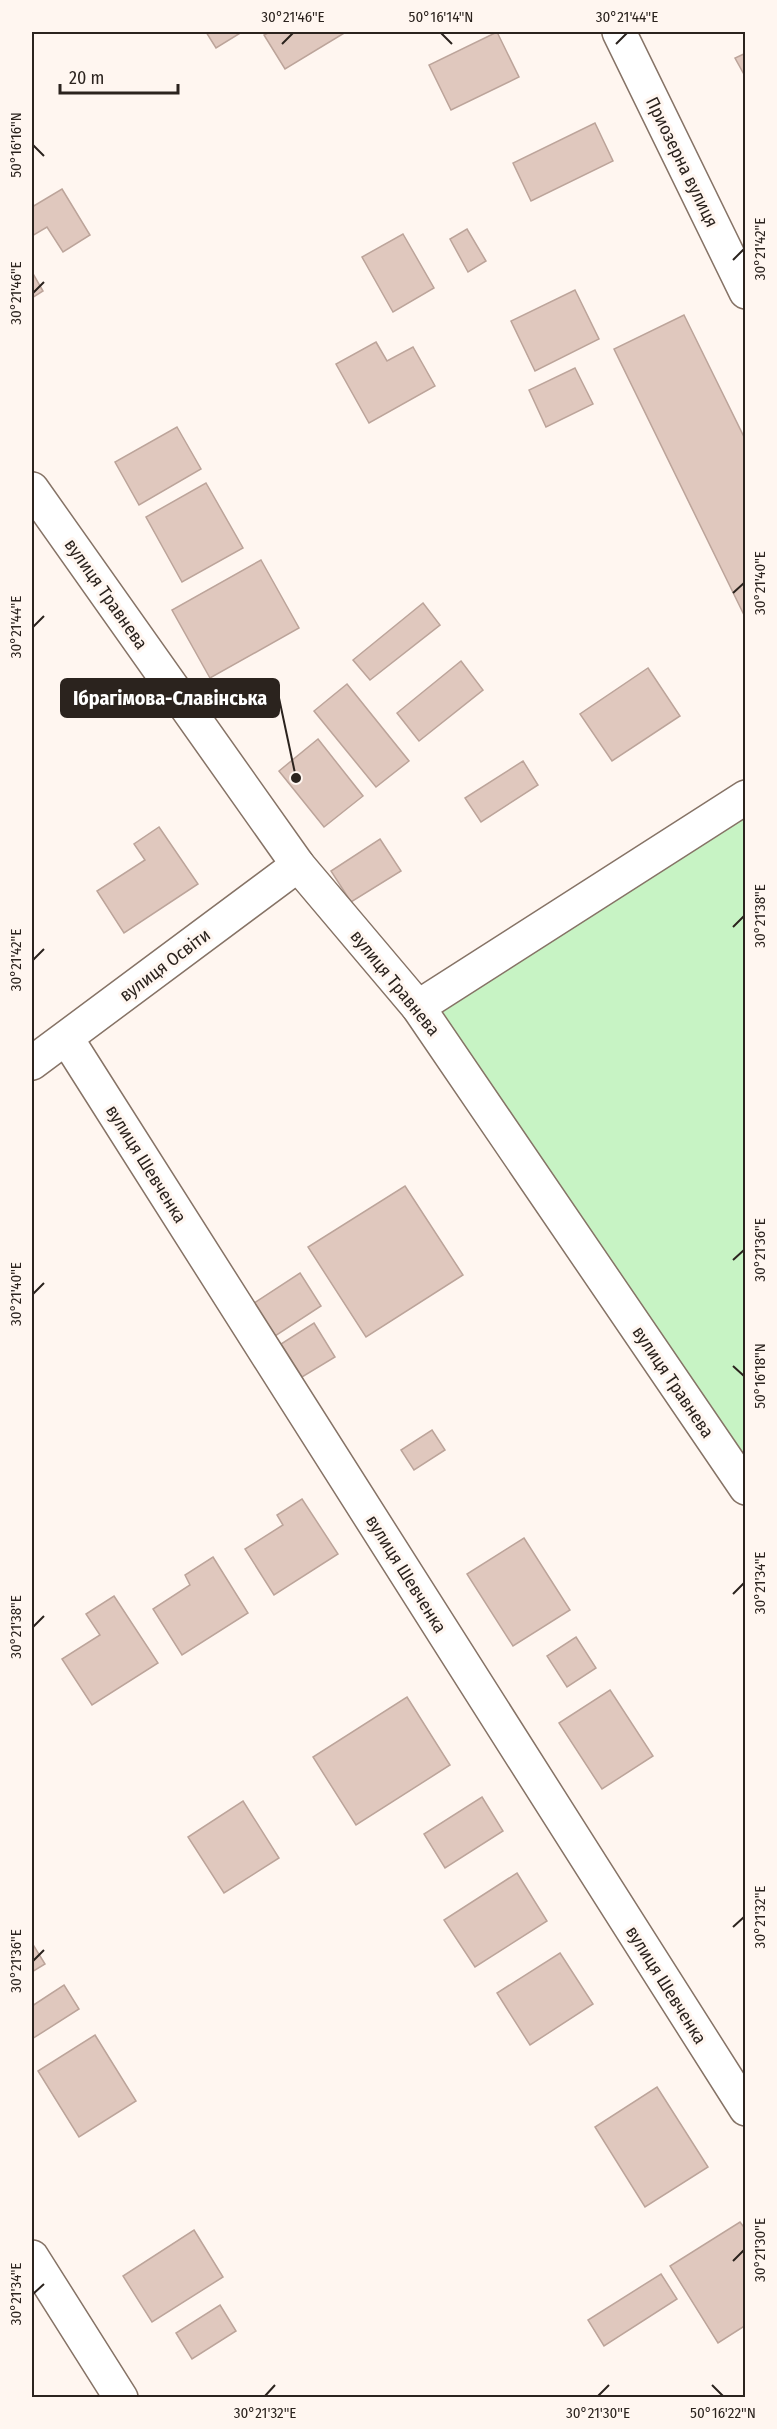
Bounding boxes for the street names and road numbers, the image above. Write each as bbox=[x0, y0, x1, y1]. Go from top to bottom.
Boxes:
street label: Приозерна вулиця bbox=[641, 93, 723, 231]
street label: вулиця Травнева bbox=[60, 534, 152, 654]
street label: вулиця Освіти bbox=[115, 924, 215, 1006]
street label: вулиця Травнева bbox=[346, 926, 445, 1041]
street label: вулиця Шевченка bbox=[101, 1101, 191, 1227]
street label: вулиця Травнева bbox=[628, 1322, 719, 1442]
street label: вулиця Шевченка bbox=[361, 1511, 451, 1637]
street label: вулиця Шевченка bbox=[621, 1922, 711, 2048]

